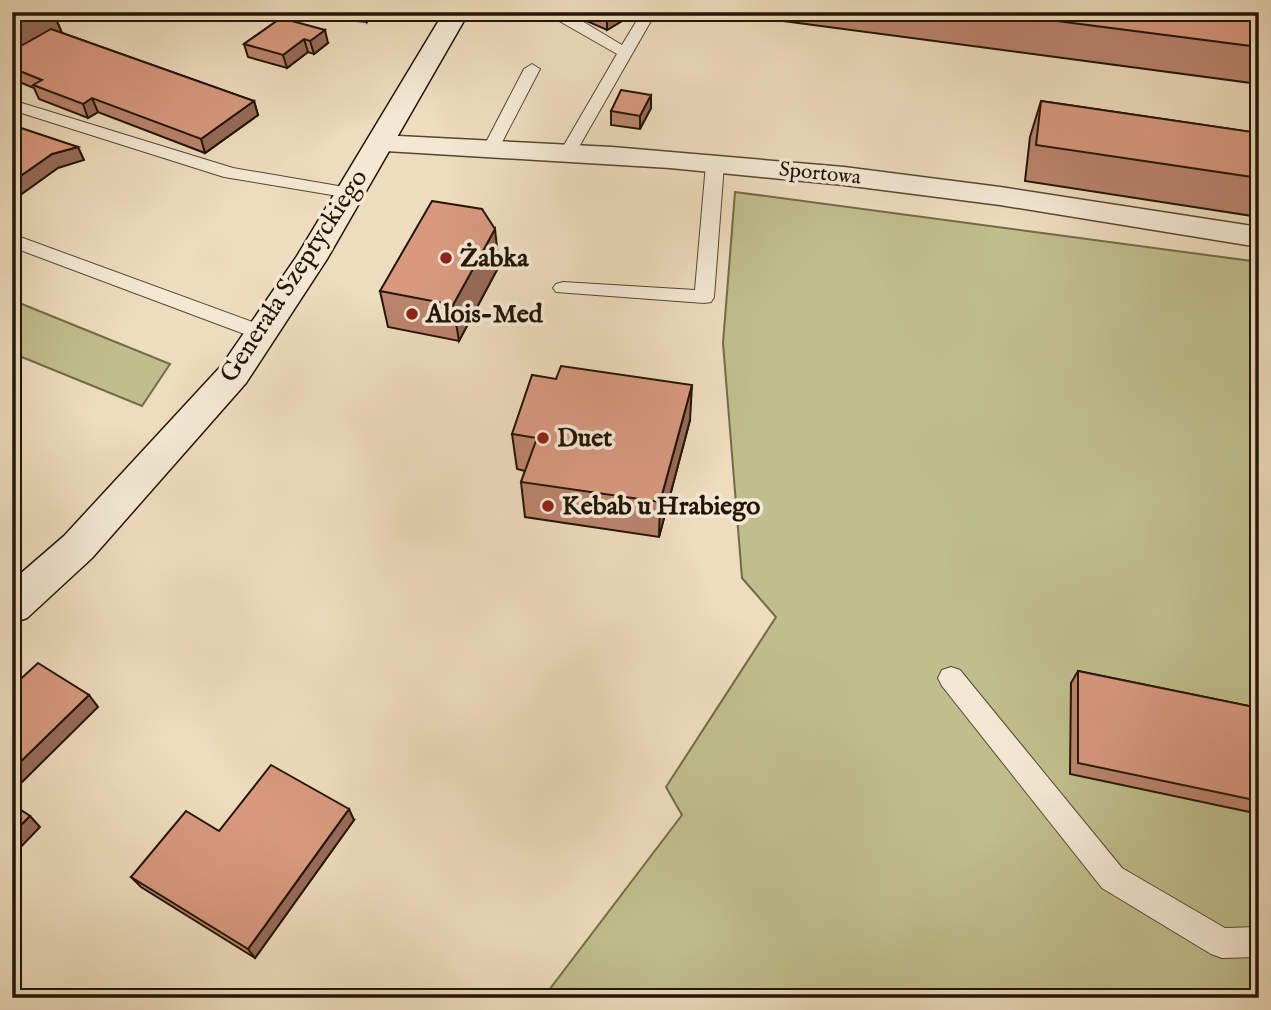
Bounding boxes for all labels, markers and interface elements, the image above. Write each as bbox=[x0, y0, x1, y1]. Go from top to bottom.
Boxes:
street label: Sportowa bbox=[778, 156, 863, 192]
street label: Generała Szeptyckiego bbox=[213, 163, 375, 389]
place label: Żabka bbox=[460, 242, 529, 275]
marker: Żabka bbox=[438, 250, 454, 266]
place label: Alois-Med bbox=[425, 298, 544, 331]
marker: Alois-Med bbox=[404, 306, 420, 322]
place label: Duet bbox=[557, 422, 612, 455]
marker: Duet bbox=[535, 430, 551, 446]
place label: Kebab u Hrabiego bbox=[562, 490, 760, 523]
marker: Kebab u Hrabiego bbox=[540, 498, 556, 514]

